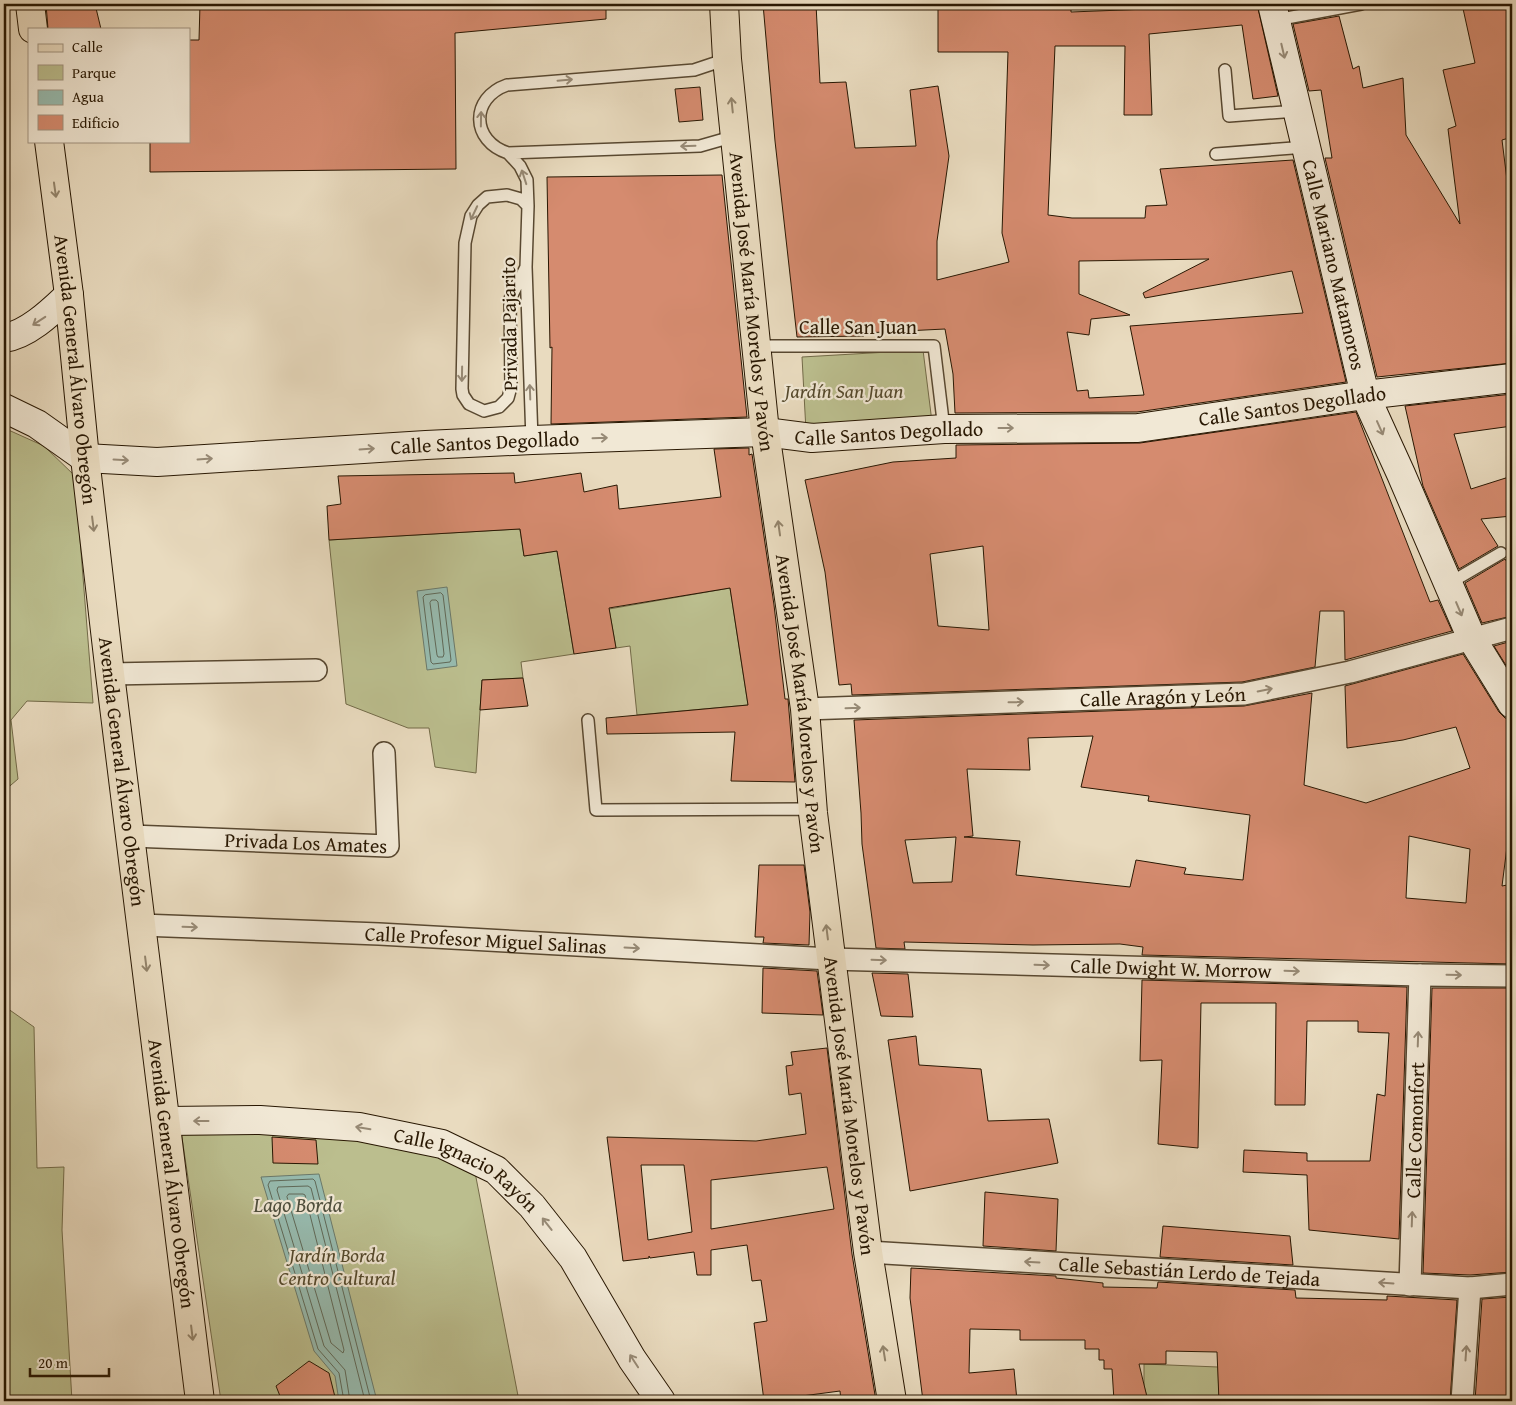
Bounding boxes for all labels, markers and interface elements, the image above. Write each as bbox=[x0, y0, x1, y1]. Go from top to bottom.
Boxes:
legend bbox=[28, 28, 190, 142]
text: Calle bbox=[72, 36, 103, 57]
one-way arrow bbox=[1279, 43, 1288, 59]
text: Parque bbox=[72, 62, 116, 83]
one-way arrow bbox=[557, 76, 573, 85]
text: Agua bbox=[72, 86, 104, 107]
one-way arrow bbox=[727, 98, 737, 114]
one-way arrow bbox=[476, 111, 486, 127]
text: Edificio bbox=[72, 112, 120, 133]
one-way arrow bbox=[680, 142, 696, 151]
street label: Avenida José María Morelos y Pavón bbox=[723, 150, 783, 453]
street label: Calle Mariano Matamoros bbox=[1295, 156, 1374, 373]
one-way arrow bbox=[519, 169, 529, 185]
one-way arrow bbox=[50, 181, 60, 197]
one-way arrow bbox=[468, 205, 478, 220]
street label: Avenida General Álvaro Obregón bbox=[47, 233, 105, 506]
street label: Privada Pajarito bbox=[493, 257, 524, 391]
street label: Calle San Juan bbox=[799, 312, 917, 341]
one-way arrow bbox=[33, 316, 47, 326]
one-way arrow bbox=[457, 366, 467, 382]
park label: Jardín San Juan bbox=[782, 376, 903, 405]
street label: Calle Santos Degollado bbox=[1197, 378, 1387, 433]
one-way arrow bbox=[525, 384, 534, 400]
street label: Calle Santos Degollado bbox=[793, 414, 983, 452]
one-way arrow bbox=[1375, 420, 1385, 435]
street label: Calle Santos Degollado bbox=[390, 423, 580, 461]
one-way arrow bbox=[998, 423, 1014, 433]
one-way arrow bbox=[591, 433, 607, 443]
one-way arrow bbox=[359, 444, 375, 453]
one-way arrow bbox=[197, 455, 213, 464]
one-way arrow bbox=[113, 456, 129, 465]
one-way arrow bbox=[88, 516, 98, 532]
one-way arrow bbox=[774, 520, 784, 536]
street label: Avenida José María Morelos y Pavón bbox=[769, 552, 833, 855]
one-way arrow bbox=[1454, 601, 1464, 616]
street label: Avenida General Álvaro Obregón bbox=[92, 635, 154, 908]
street label: Calle Aragón y León bbox=[1079, 679, 1246, 714]
one-way arrow bbox=[1257, 684, 1273, 694]
one-way arrow bbox=[1008, 697, 1024, 707]
one-way arrow bbox=[845, 703, 861, 712]
street label: Privada Los Amates bbox=[224, 825, 388, 860]
street label: Calle Profesor Miguel Salinas bbox=[364, 918, 608, 961]
one-way arrow bbox=[182, 922, 198, 932]
one-way arrow bbox=[822, 924, 832, 940]
one-way arrow bbox=[624, 944, 640, 953]
street label: Calle Dwight W. Morrow bbox=[1070, 951, 1273, 985]
street label: Avenida José María Morelos y Pavón bbox=[817, 954, 883, 1257]
one-way arrow bbox=[141, 955, 151, 971]
one-way arrow bbox=[871, 956, 887, 965]
one-way arrow bbox=[1033, 960, 1049, 970]
one-way arrow bbox=[1283, 967, 1299, 976]
one-way arrow bbox=[1446, 970, 1462, 980]
one-way arrow bbox=[1413, 1031, 1422, 1047]
street label: Avenida General Álvaro Obregón bbox=[141, 1037, 203, 1310]
street label: Calle Comonfort bbox=[1398, 1062, 1431, 1199]
one-way arrow bbox=[193, 1116, 209, 1126]
street label: Calle Ignacio Rayón bbox=[391, 1120, 545, 1219]
one-way arrow bbox=[355, 1123, 371, 1133]
water label: Lago Borda bbox=[252, 1189, 343, 1220]
one-way arrow bbox=[1407, 1211, 1417, 1227]
one-way arrow bbox=[541, 1218, 552, 1231]
park label: Jardín Borda Centro Cultural bbox=[279, 1240, 395, 1292]
street label: Calle Sebastián Lerdo de Tejada bbox=[1058, 1248, 1322, 1293]
one-way arrow bbox=[1024, 1257, 1040, 1266]
one-way arrow bbox=[1378, 1279, 1394, 1288]
one-way arrow bbox=[187, 1325, 197, 1341]
scale bar bbox=[30, 1345, 109, 1377]
one-way arrow bbox=[1461, 1345, 1470, 1361]
one-way arrow bbox=[879, 1346, 889, 1362]
text: 20 m bbox=[38, 1352, 69, 1373]
one-way arrow bbox=[628, 1354, 639, 1368]

